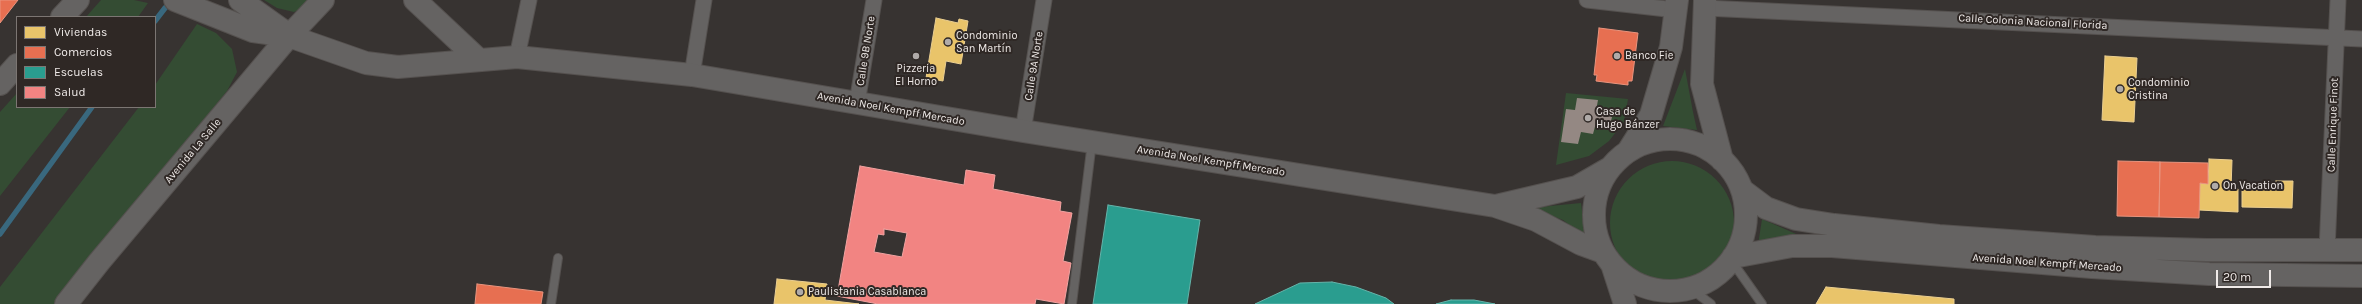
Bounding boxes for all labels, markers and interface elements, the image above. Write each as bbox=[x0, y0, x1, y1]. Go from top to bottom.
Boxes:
street label: Calle Colonia Nacional Florida bbox=[1958, 12, 2108, 32]
street label: Calle 9B Norte bbox=[854, 15, 878, 87]
legend bbox=[16, 16, 156, 108]
text: Viviendas bbox=[54, 25, 107, 39]
place label: Condominio San Martín bbox=[956, 29, 1017, 55]
street label: Calle 9A Norte bbox=[1022, 30, 1046, 102]
marker: Condominio San Martín bbox=[943, 37, 953, 47]
text: Comercios bbox=[54, 45, 112, 59]
place label: Banco Fie bbox=[1625, 49, 1674, 63]
marker: Pizzeria El Horno bbox=[911, 51, 921, 61]
marker: Banco Fie bbox=[1612, 51, 1622, 61]
place label: Pizzeria El Horno bbox=[895, 62, 937, 88]
text: Escuelas bbox=[54, 65, 103, 79]
place label: Condominio Cristina bbox=[2128, 76, 2189, 102]
street label: Calle Enrique Finot bbox=[2325, 78, 2341, 172]
marker: Condominio Cristina bbox=[2115, 84, 2125, 94]
text: Salud bbox=[54, 85, 86, 99]
street label: Avenida Noel Kempff Mercado bbox=[816, 90, 966, 128]
place label: Casa de Hugo Bánzer bbox=[1596, 105, 1659, 131]
marker: Casa de Hugo Bánzer bbox=[1583, 113, 1593, 123]
street label: Avenida La Salle bbox=[162, 116, 224, 186]
street label: Avenida Noel Kempff Mercado bbox=[1136, 143, 1286, 179]
place label: On Vacation bbox=[2223, 179, 2283, 193]
marker: On Vacation bbox=[2210, 181, 2220, 191]
street label: Avenida Noel Kempff Mercado bbox=[1972, 251, 2122, 275]
scale bar bbox=[2218, 262, 2273, 288]
text: 20 m bbox=[2223, 270, 2251, 284]
place label: Paulistania Casablanca bbox=[808, 285, 926, 299]
marker: Paulistania Casablanca bbox=[795, 287, 805, 297]

